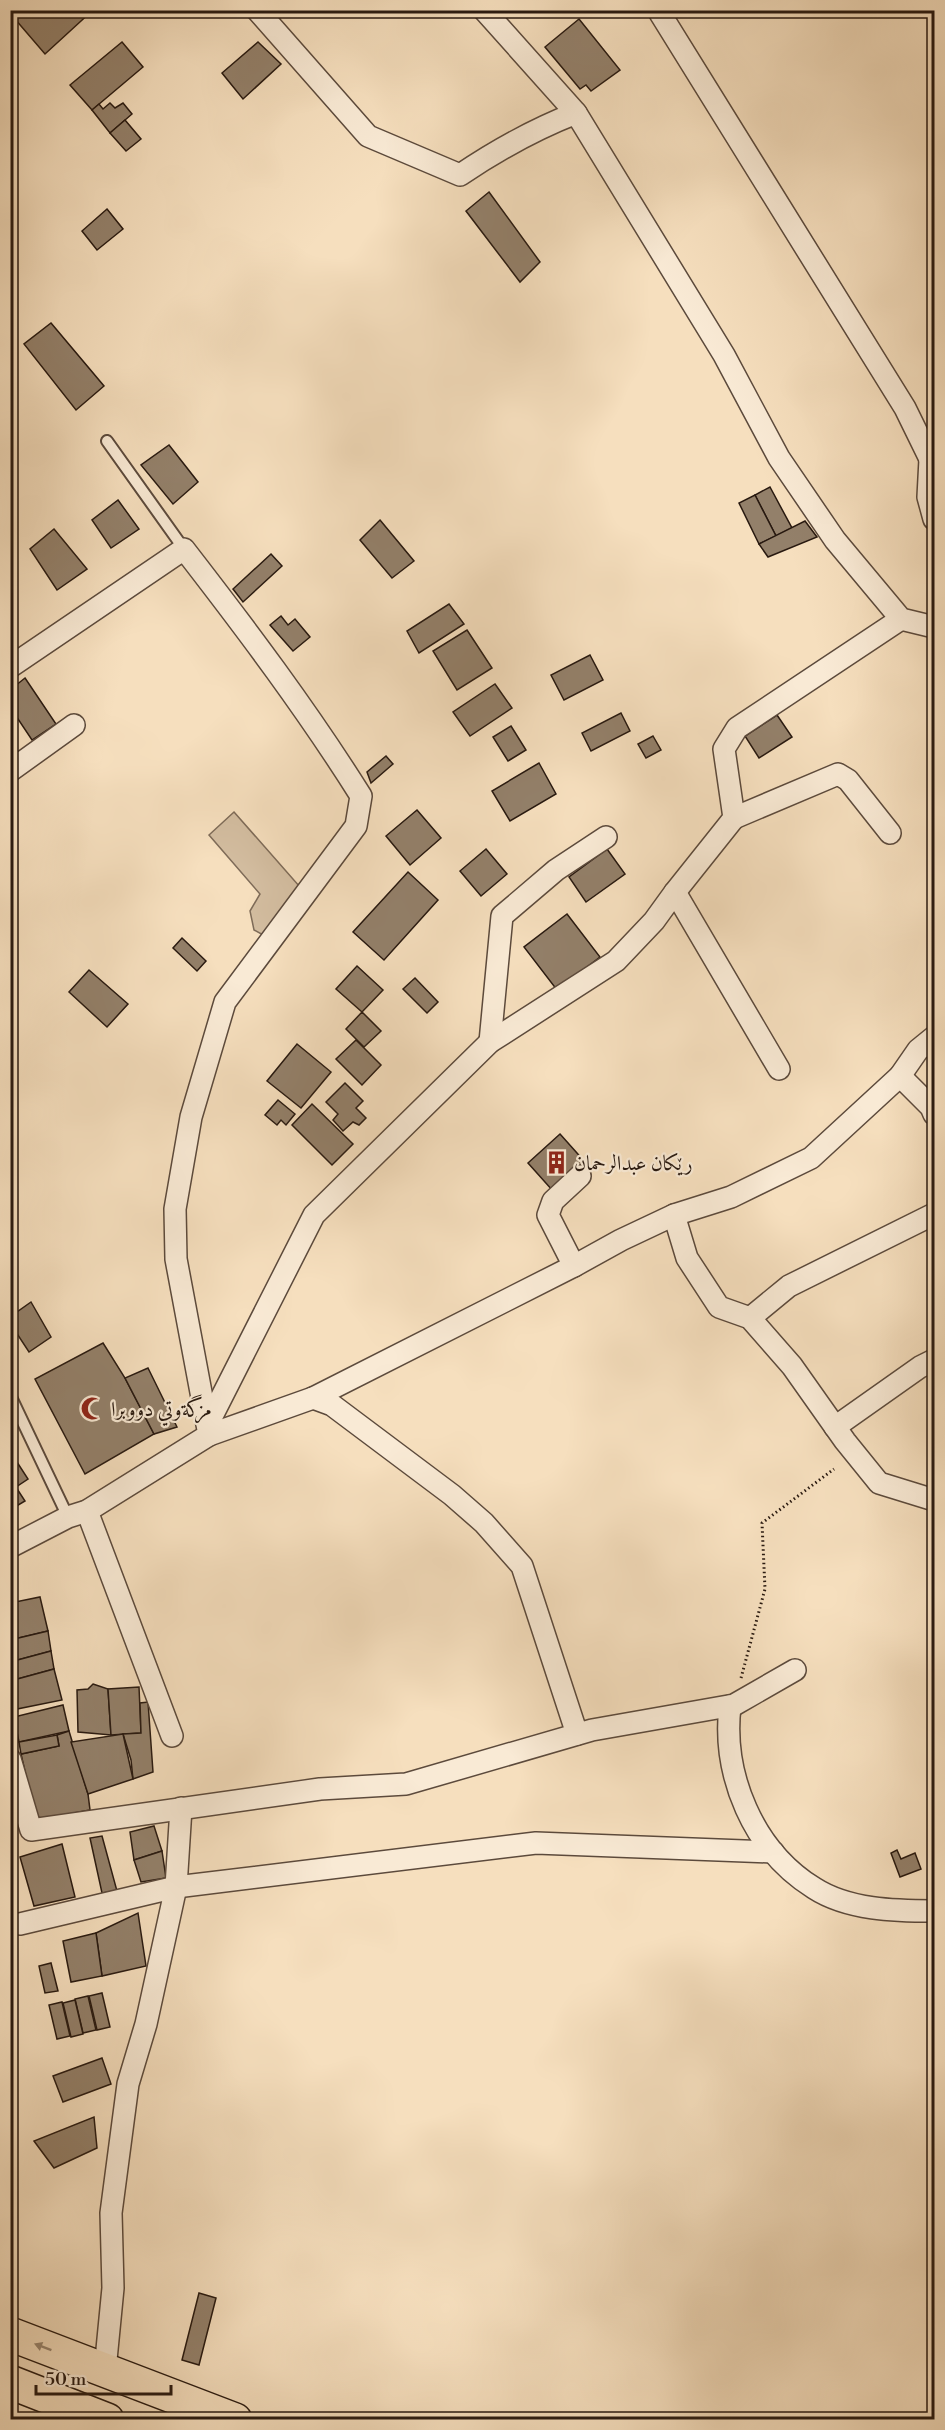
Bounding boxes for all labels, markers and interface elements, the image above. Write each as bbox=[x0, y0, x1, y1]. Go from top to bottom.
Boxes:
building icon: رێكان عبدالرحمان bbox=[543, 1150, 569, 1176]
place label: رێكان عبدالرحمان bbox=[574, 1151, 693, 1177]
place label: مزگةوتي دووبرا bbox=[111, 1394, 212, 1426]
mosque icon: مزگةوتي دووبرا bbox=[80, 1396, 106, 1422]
one-way arrow bbox=[34, 2341, 52, 2351]
scale bar bbox=[36, 2358, 171, 2396]
text: 50 m bbox=[45, 2368, 87, 2391]

